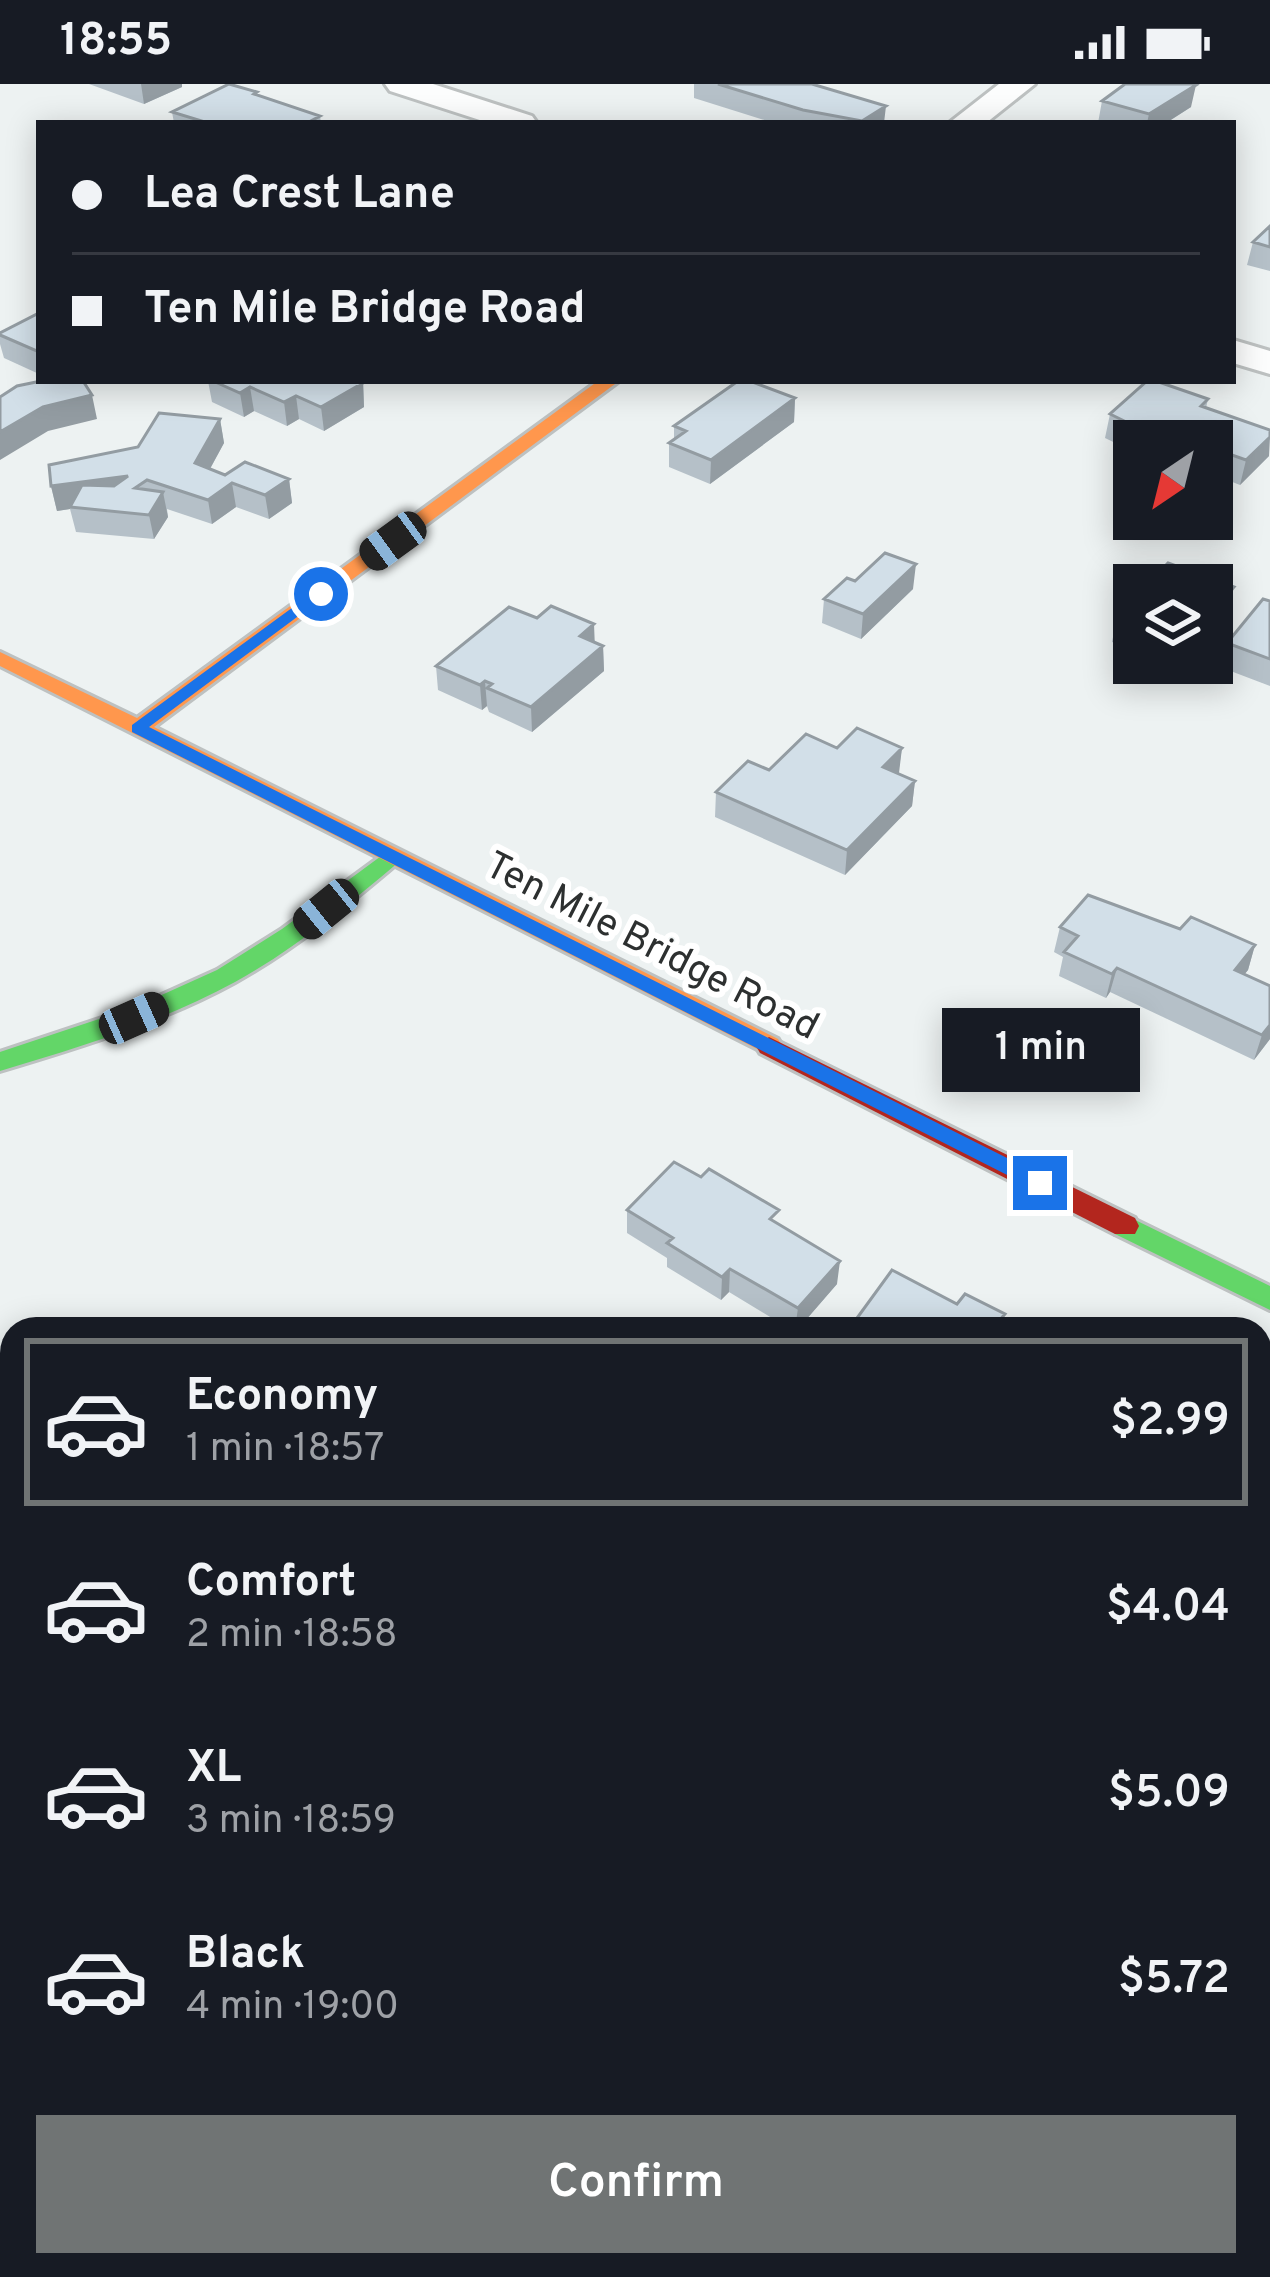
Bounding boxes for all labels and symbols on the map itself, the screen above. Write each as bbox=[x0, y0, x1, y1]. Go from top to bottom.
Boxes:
north arrow bbox=[1113, 420, 1233, 540]
car bbox=[353, 505, 433, 577]
route start bbox=[294, 567, 348, 621]
street label: Ten Mile Bridge Road bbox=[476, 843, 826, 1053]
car bbox=[287, 872, 365, 946]
car bbox=[94, 987, 174, 1049]
callout: 1 min bbox=[941, 1009, 1139, 1093]
route end bbox=[1013, 1156, 1067, 1210]

